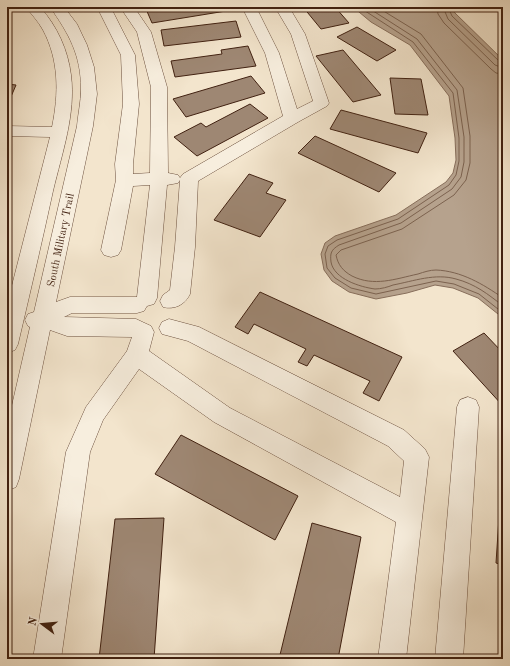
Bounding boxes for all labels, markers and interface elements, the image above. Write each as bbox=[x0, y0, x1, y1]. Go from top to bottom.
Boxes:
street label: South Military Trail bbox=[46, 192, 77, 288]
north arrow bbox=[22, 604, 62, 644]
text: N bbox=[27, 616, 40, 627]

